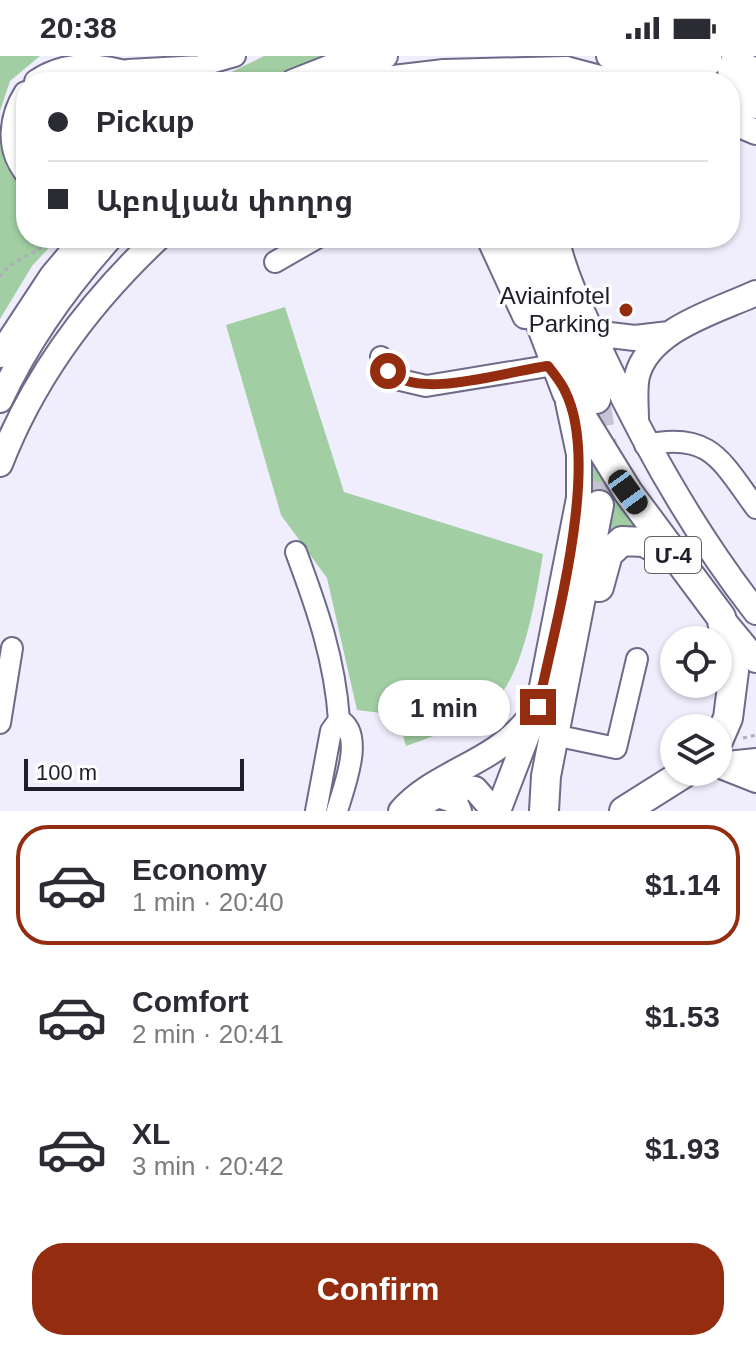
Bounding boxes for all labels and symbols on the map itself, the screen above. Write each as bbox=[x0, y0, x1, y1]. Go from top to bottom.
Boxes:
place label: Aviainfotel Parking bbox=[500, 282, 610, 337]
marker: Aviainfotel Parking bbox=[617, 301, 635, 319]
route start bbox=[370, 353, 406, 389]
car bbox=[604, 466, 652, 518]
road number: Մ-4 bbox=[645, 537, 701, 573]
callout: 1 min bbox=[378, 679, 510, 735]
route end bbox=[520, 689, 556, 725]
scale bar bbox=[24, 755, 244, 791]

